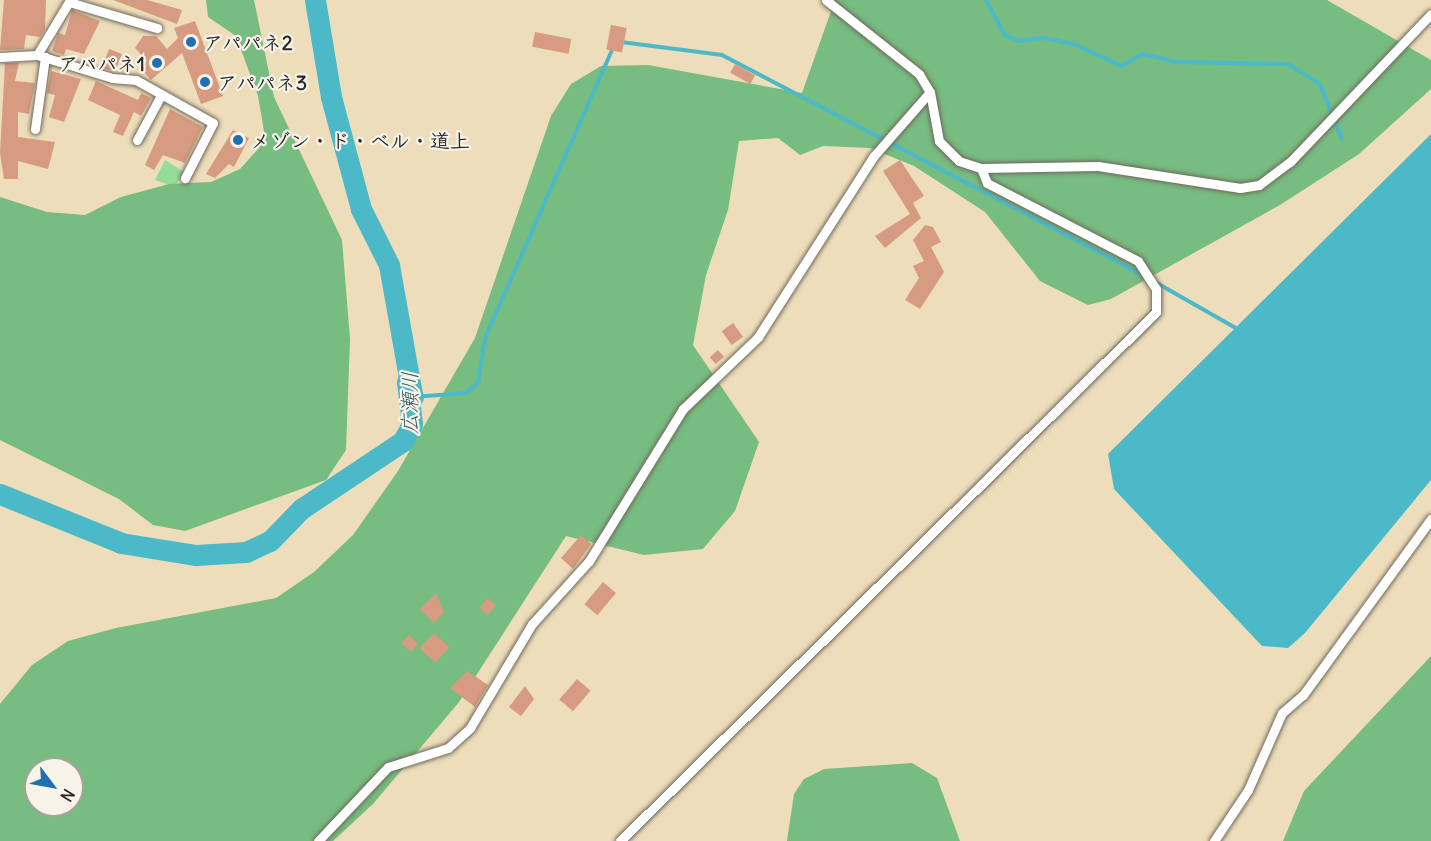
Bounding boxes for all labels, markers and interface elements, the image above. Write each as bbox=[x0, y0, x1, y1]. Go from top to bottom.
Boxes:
place label: アパパネ2 bbox=[203, 30, 294, 54]
marker: アパパネ2 bbox=[184, 35, 198, 49]
place label: アパパネ1 bbox=[57, 51, 145, 75]
marker: アパパネ1 bbox=[150, 56, 164, 70]
place label: アパパネ3 bbox=[217, 70, 308, 94]
marker: アパパネ3 bbox=[198, 75, 212, 89]
place label: メゾン・ド・ベル・道上 bbox=[250, 128, 470, 152]
marker: メゾン・ド・ベル・道上 bbox=[231, 133, 245, 147]
water label: 広瀬川 bbox=[397, 372, 423, 434]
north arrow bbox=[24, 757, 84, 817]
text: N bbox=[56, 785, 79, 805]

